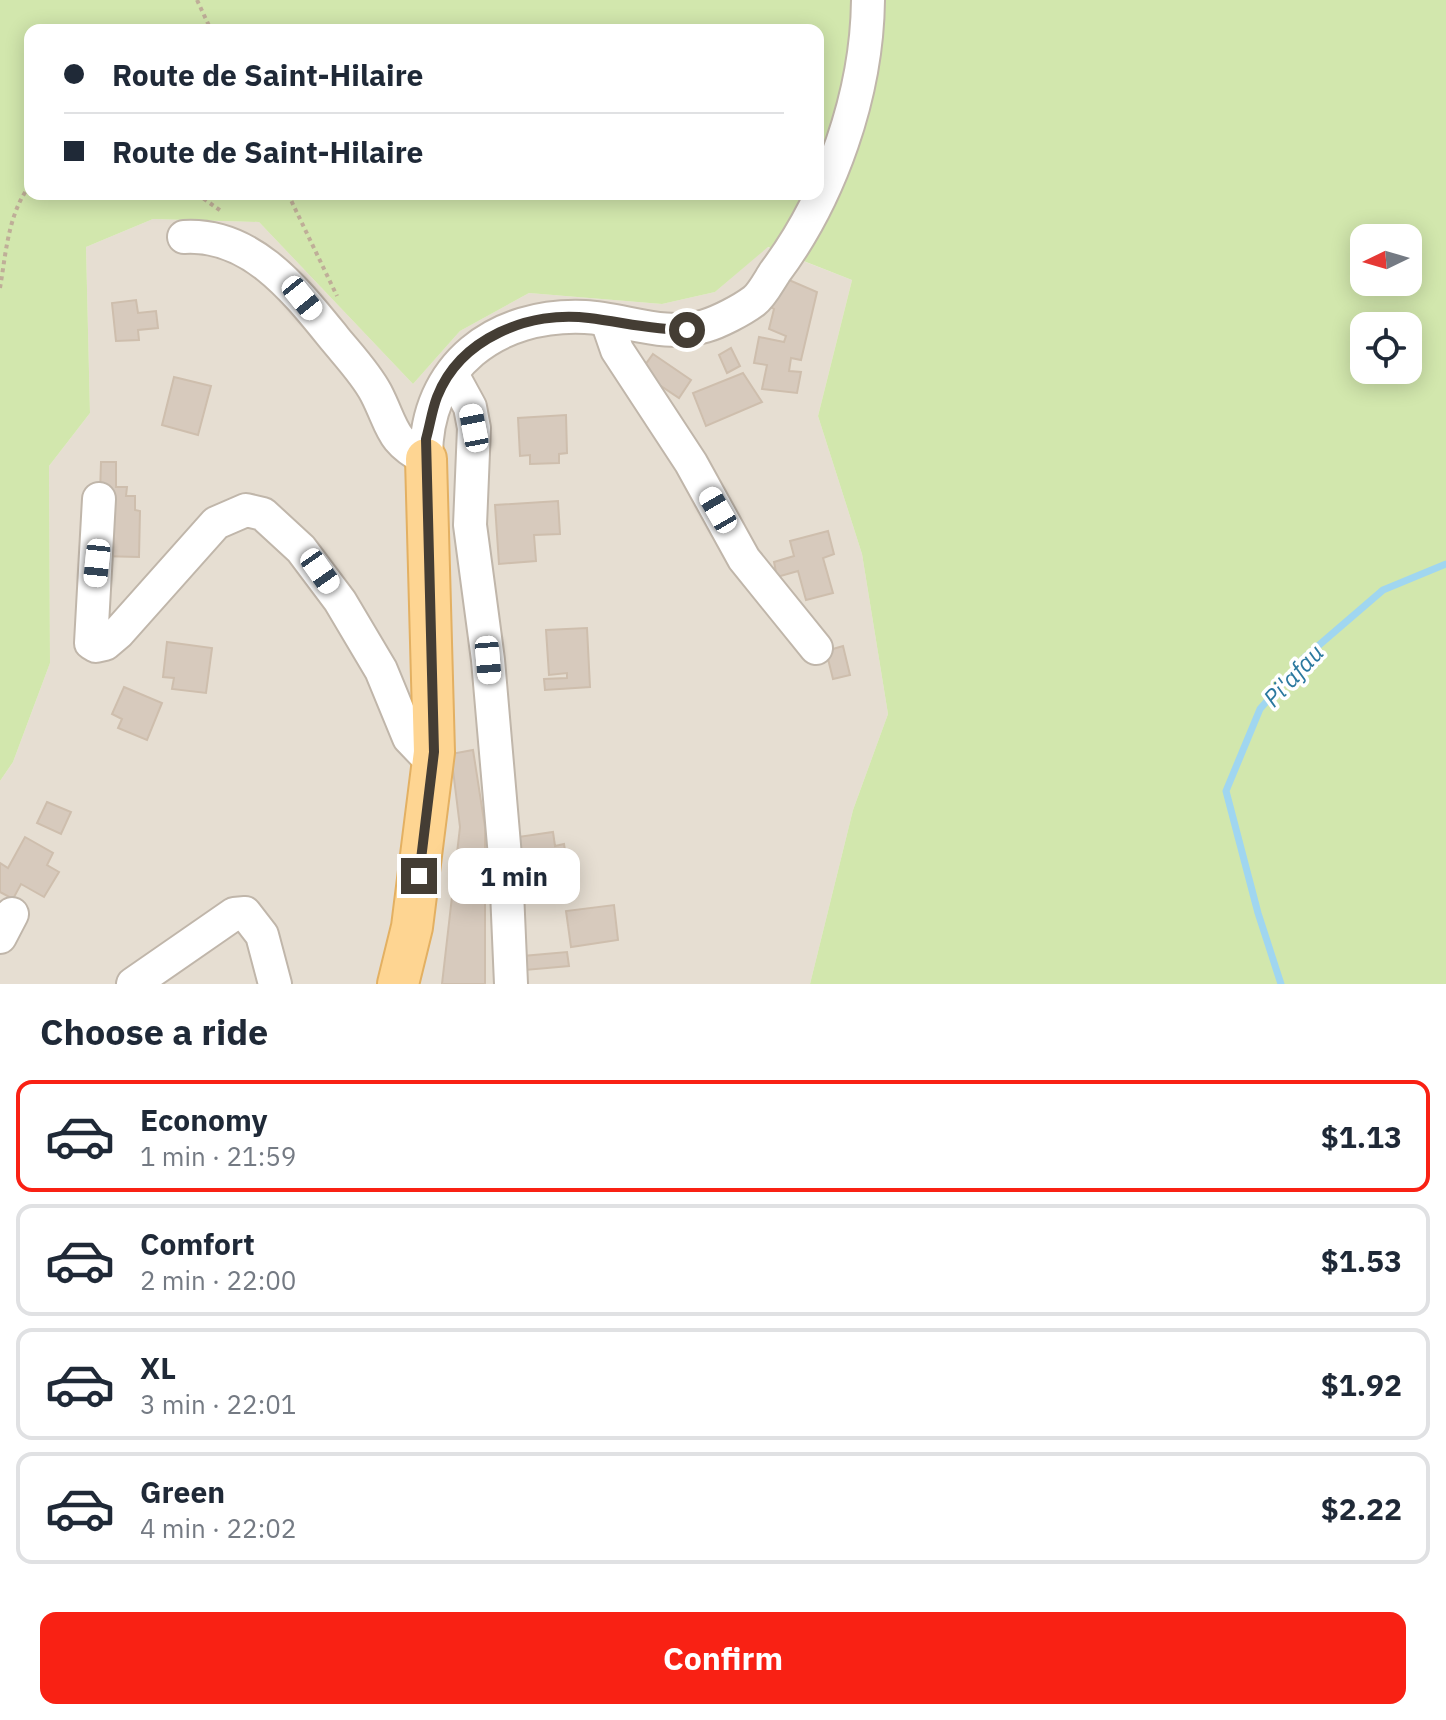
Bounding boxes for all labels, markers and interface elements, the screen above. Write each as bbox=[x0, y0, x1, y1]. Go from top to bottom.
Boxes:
text: Route de Saint-Hilaire bbox=[112, 55, 423, 94]
text: Route de Saint-Hilaire bbox=[112, 132, 423, 171]
north arrow bbox=[1350, 224, 1422, 296]
map controls bbox=[1350, 224, 1422, 384]
car bbox=[278, 272, 326, 324]
route start bbox=[669, 312, 705, 348]
button: locate bbox=[1350, 312, 1422, 384]
car bbox=[458, 402, 490, 454]
car bbox=[696, 483, 740, 537]
car bbox=[83, 538, 111, 588]
car bbox=[296, 544, 344, 598]
car bbox=[474, 635, 502, 685]
water label: Pi'afau bbox=[1256, 637, 1330, 713]
callout: 1 min bbox=[447, 848, 579, 904]
route end bbox=[401, 858, 437, 894]
text: 1 min bbox=[480, 859, 548, 893]
text: Choose a ride bbox=[40, 1008, 268, 1055]
icon: car bbox=[44, 1100, 116, 1172]
text: Economy bbox=[140, 1100, 268, 1139]
text: $1.13 bbox=[1321, 1117, 1402, 1156]
text: 1 min · 21:59 bbox=[140, 1139, 296, 1173]
icon: car bbox=[44, 1224, 116, 1296]
text: Comfort bbox=[140, 1224, 255, 1263]
text: $1.53 bbox=[1321, 1241, 1402, 1280]
text: 2 min · 22:00 bbox=[140, 1263, 296, 1297]
icon: car bbox=[44, 1348, 116, 1420]
text: XL bbox=[140, 1348, 176, 1387]
text: $1.92 bbox=[1321, 1365, 1402, 1404]
text: 3 min · 22:01 bbox=[140, 1387, 296, 1421]
icon: car bbox=[44, 1472, 116, 1544]
text: Green bbox=[140, 1472, 225, 1511]
text: $2.22 bbox=[1321, 1489, 1402, 1528]
text: 4 min · 22:02 bbox=[140, 1511, 296, 1545]
button: Confirm bbox=[40, 1612, 1406, 1704]

